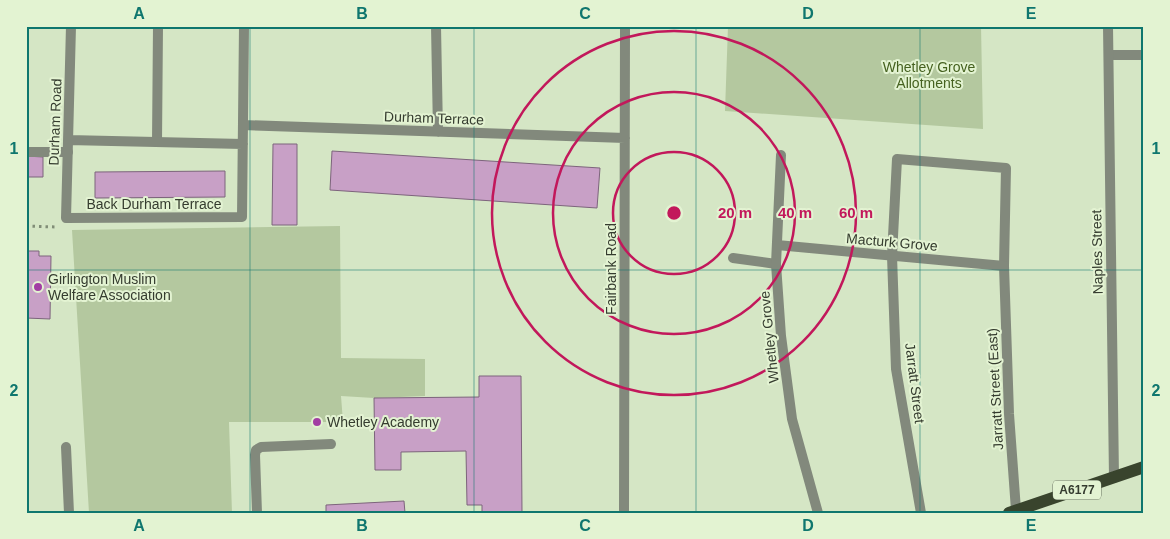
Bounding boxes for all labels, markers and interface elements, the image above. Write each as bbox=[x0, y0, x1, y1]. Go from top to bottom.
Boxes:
text: A bbox=[133, 5, 145, 22]
text: B bbox=[356, 5, 368, 22]
text: C bbox=[579, 5, 591, 22]
text: D bbox=[802, 5, 814, 22]
text: E bbox=[1026, 5, 1037, 22]
park label: Whetley Grove Allotments bbox=[883, 59, 976, 91]
street label: Durham Road bbox=[45, 78, 65, 166]
street label: Durham Terrace bbox=[384, 108, 485, 128]
text: 1 bbox=[10, 140, 19, 157]
text: 1 bbox=[1152, 140, 1161, 157]
street label: Back Durham Terrace bbox=[86, 196, 222, 212]
centre of rings bbox=[665, 204, 683, 222]
text: 20 m bbox=[718, 204, 752, 221]
text: 40 m bbox=[778, 204, 812, 221]
text: 60 m bbox=[839, 204, 873, 221]
street label: Naples Street bbox=[1088, 209, 1106, 295]
street label: Fairbank Road bbox=[603, 223, 619, 315]
street label: Macturk Grove bbox=[846, 230, 939, 254]
place label: Girlington Muslim Welfare Association bbox=[48, 271, 171, 303]
marker: Girlington Muslim Welfare Association bbox=[32, 281, 44, 293]
street label: Whetley Grove bbox=[756, 290, 782, 384]
street label: Jarratt Street (East) bbox=[984, 328, 1006, 450]
street label: Jarratt Street bbox=[902, 342, 928, 424]
text: 2 bbox=[10, 382, 19, 399]
text: 2 bbox=[1152, 382, 1161, 399]
place label: Whetley Academy bbox=[327, 414, 439, 430]
marker: Whetley Academy bbox=[311, 416, 323, 428]
road number: A6177 bbox=[1053, 480, 1101, 500]
text: A bbox=[133, 517, 145, 534]
text: B bbox=[356, 517, 368, 534]
text: C bbox=[579, 517, 591, 534]
text: D bbox=[802, 517, 814, 534]
text: E bbox=[1026, 517, 1037, 534]

